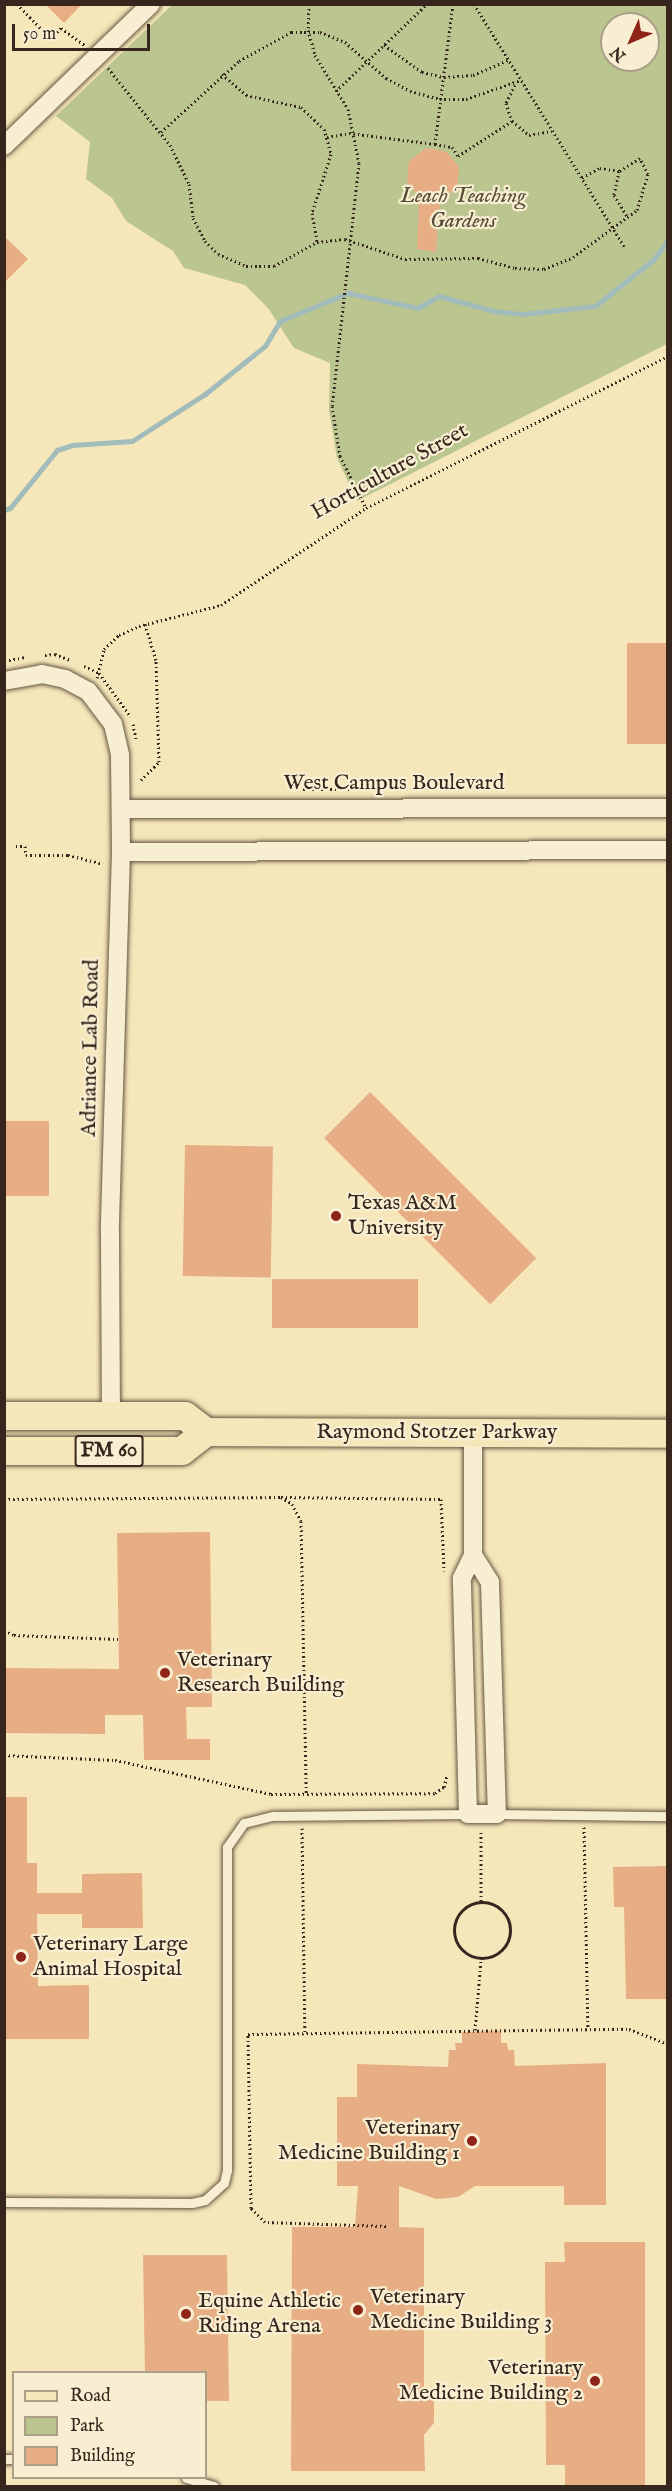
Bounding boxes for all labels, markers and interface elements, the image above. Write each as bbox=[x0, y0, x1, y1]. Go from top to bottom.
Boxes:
scale bar bbox=[15, 12, 153, 50]
north arrow bbox=[600, 12, 660, 72]
text: 50 m bbox=[23, 23, 56, 46]
text: N bbox=[607, 41, 631, 65]
park label: Leach Teaching Gardens bbox=[400, 183, 526, 234]
street label: Horticulture Street bbox=[307, 418, 473, 526]
street label: West Campus Boulevard bbox=[284, 771, 504, 797]
street label: Adriance Lab Road bbox=[76, 959, 106, 1137]
place label: Texas A&M University bbox=[348, 1190, 457, 1242]
marker: Texas A&M University bbox=[329, 1209, 343, 1223]
street label: Raymond Stotzer Parkway bbox=[316, 1420, 558, 1446]
road number: FM 60 bbox=[74, 1433, 144, 1469]
place label: Veterinary Research Building bbox=[177, 1647, 344, 1699]
marker: Veterinary Research Building bbox=[158, 1666, 172, 1680]
place label: Veterinary Large Animal Hospital bbox=[33, 1931, 188, 1982]
marker: Veterinary Large Animal Hospital bbox=[14, 1950, 28, 1964]
place label: Veterinary Medicine Building 1 bbox=[278, 2115, 460, 2166]
marker: Veterinary Medicine Building 1 bbox=[465, 2134, 479, 2148]
place label: Veterinary Medicine Building 3 bbox=[370, 2284, 552, 2336]
place label: Equine Athletic Riding Arena bbox=[198, 2288, 341, 2340]
marker: Veterinary Medicine Building 3 bbox=[351, 2303, 365, 2317]
marker: Equine Athletic Riding Arena bbox=[179, 2307, 193, 2321]
place label: Veterinary Medicine Building 2 bbox=[399, 2355, 583, 2406]
legend bbox=[12, 2371, 207, 2479]
marker: Veterinary Medicine Building 2 bbox=[588, 2374, 602, 2388]
text: Road bbox=[70, 2385, 111, 2408]
text: Park bbox=[70, 2415, 104, 2438]
text: Building bbox=[70, 2445, 135, 2468]

